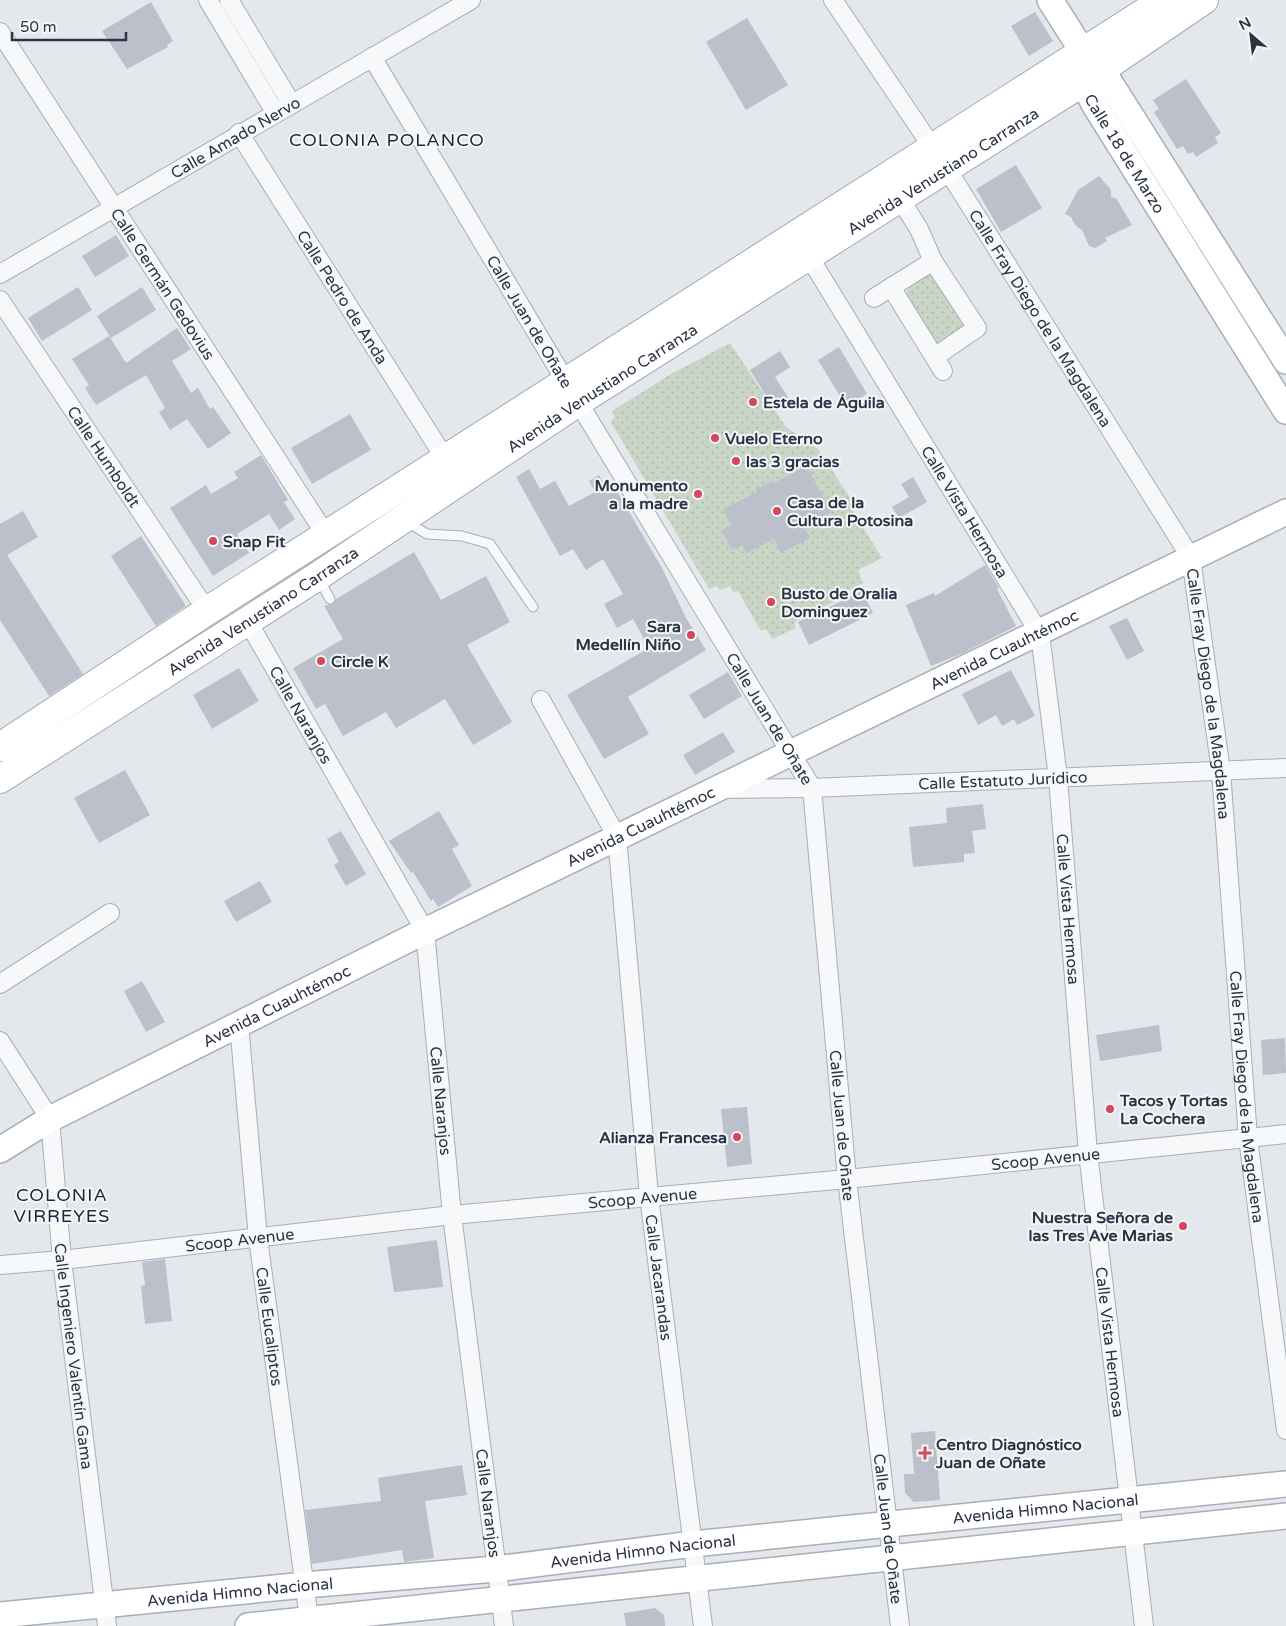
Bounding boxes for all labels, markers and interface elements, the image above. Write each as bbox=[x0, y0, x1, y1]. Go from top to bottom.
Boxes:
scale bar bbox=[12, 10, 126, 42]
north arrow bbox=[1226, 10, 1276, 60]
text: N bbox=[1236, 14, 1254, 34]
text: 50 m bbox=[20, 18, 57, 36]
street label: Calle 18 de Marzo bbox=[1080, 91, 1169, 218]
street label: Calle Amado Nervo bbox=[167, 93, 304, 184]
street label: Avenida Venustiano Carranza bbox=[844, 104, 1043, 240]
district label: COLONIA POLANCO bbox=[289, 129, 485, 151]
street label: Calle Germán Gedovius bbox=[106, 205, 219, 364]
street label: Calle Fray Diego de la Magdalena bbox=[964, 206, 1116, 431]
street label: Calle Pedro de Anda bbox=[292, 227, 392, 368]
street label: Calle Juan de Oñate bbox=[482, 252, 576, 392]
street label: Avenida Venustiano Carranza bbox=[503, 320, 702, 458]
place label: Estela de Águila bbox=[763, 393, 885, 413]
marker: Estela de Águila bbox=[747, 396, 759, 408]
street label: Calle Humboldt bbox=[62, 403, 144, 512]
place label: Vuelo Eterno bbox=[725, 429, 823, 449]
marker: Vuelo Eterno bbox=[709, 432, 721, 444]
street label: Calle Vista Hermosa bbox=[916, 442, 1012, 582]
place label: las 3 gracias bbox=[746, 452, 840, 472]
marker: las 3 gracias bbox=[730, 455, 742, 467]
place label: Monumento a la madre bbox=[595, 476, 688, 514]
marker: Monumento a la madre bbox=[692, 488, 704, 500]
place label: Casa de la Cultura Potosina bbox=[787, 493, 913, 531]
marker: Casa de la Cultura Potosina bbox=[771, 505, 783, 517]
place label: Snap Fit bbox=[223, 532, 286, 552]
marker: Snap Fit bbox=[207, 535, 219, 547]
street label: Avenida Venustiano Carranza bbox=[164, 543, 363, 680]
street label: Calle Fray Diego de la Magdalena bbox=[1182, 567, 1234, 820]
place label: Busto de Oralia Dominguez bbox=[781, 584, 897, 622]
marker: Busto de Oralia Dominguez bbox=[765, 596, 777, 608]
street label: Avenida Cuauhtémoc bbox=[927, 606, 1082, 695]
place label: Sara Medellín Niño bbox=[576, 617, 681, 655]
marker: Sara Medellín Niño bbox=[685, 629, 697, 641]
street label: Calle Juan de Oñate bbox=[721, 649, 817, 789]
place label: Circle K bbox=[331, 652, 389, 672]
marker: Circle K bbox=[315, 655, 327, 667]
street label: Calle Naranjos bbox=[264, 663, 336, 768]
street label: Calle Estatuto Jurídico bbox=[918, 767, 1088, 795]
street label: Avenida Cuauhtémoc bbox=[563, 782, 719, 872]
street label: Calle Vista Hermosa bbox=[1051, 833, 1083, 985]
street label: Avenida Cuauhtémoc bbox=[200, 961, 354, 1052]
street label: Calle Fray Diego de la Magdalena bbox=[1225, 970, 1268, 1224]
street label: Calle Naranjos bbox=[425, 1046, 455, 1156]
street label: Calle Juan de Oñate bbox=[825, 1049, 859, 1202]
place label: Tacos y Tortas La Cochera bbox=[1119, 1091, 1228, 1129]
marker: Tacos y Tortas La Cochera bbox=[1104, 1103, 1116, 1115]
place label: Alianza Francesa bbox=[599, 1128, 727, 1148]
marker: Alianza Francesa bbox=[731, 1131, 743, 1143]
street label: Scoop Avenue bbox=[990, 1144, 1101, 1175]
district label: COLONIA VIRREYES bbox=[14, 1184, 110, 1227]
street label: Scoop Avenue bbox=[587, 1184, 698, 1214]
place label: Nuestra Señora de las Tres Ave Marias bbox=[1028, 1208, 1173, 1246]
street label: Calle Jacarandas bbox=[640, 1213, 676, 1342]
marker: Nuestra Señora de las Tres Ave Marias bbox=[1177, 1220, 1189, 1232]
street label: Scoop Avenue bbox=[184, 1224, 295, 1257]
street label: Calle Ingeniero Valentín Gama bbox=[50, 1242, 97, 1471]
street label: Calle Eucaliptos bbox=[251, 1266, 287, 1387]
street label: Calle Vista Hermosa bbox=[1091, 1266, 1128, 1418]
place label: Centro Diagnóstico Juan de Oñate bbox=[935, 1435, 1082, 1473]
marker: Centro Diagnóstico Juan de Oñate bbox=[918, 1446, 932, 1460]
street label: Calle Naranjos bbox=[471, 1448, 504, 1559]
street label: Calle Juan de Oñate bbox=[869, 1453, 906, 1605]
street label: Avenida Himno Nacional bbox=[952, 1490, 1140, 1529]
street label: Avenida Himno Nacional bbox=[549, 1531, 737, 1573]
street label: Avenida Himno Nacional bbox=[146, 1574, 334, 1612]

